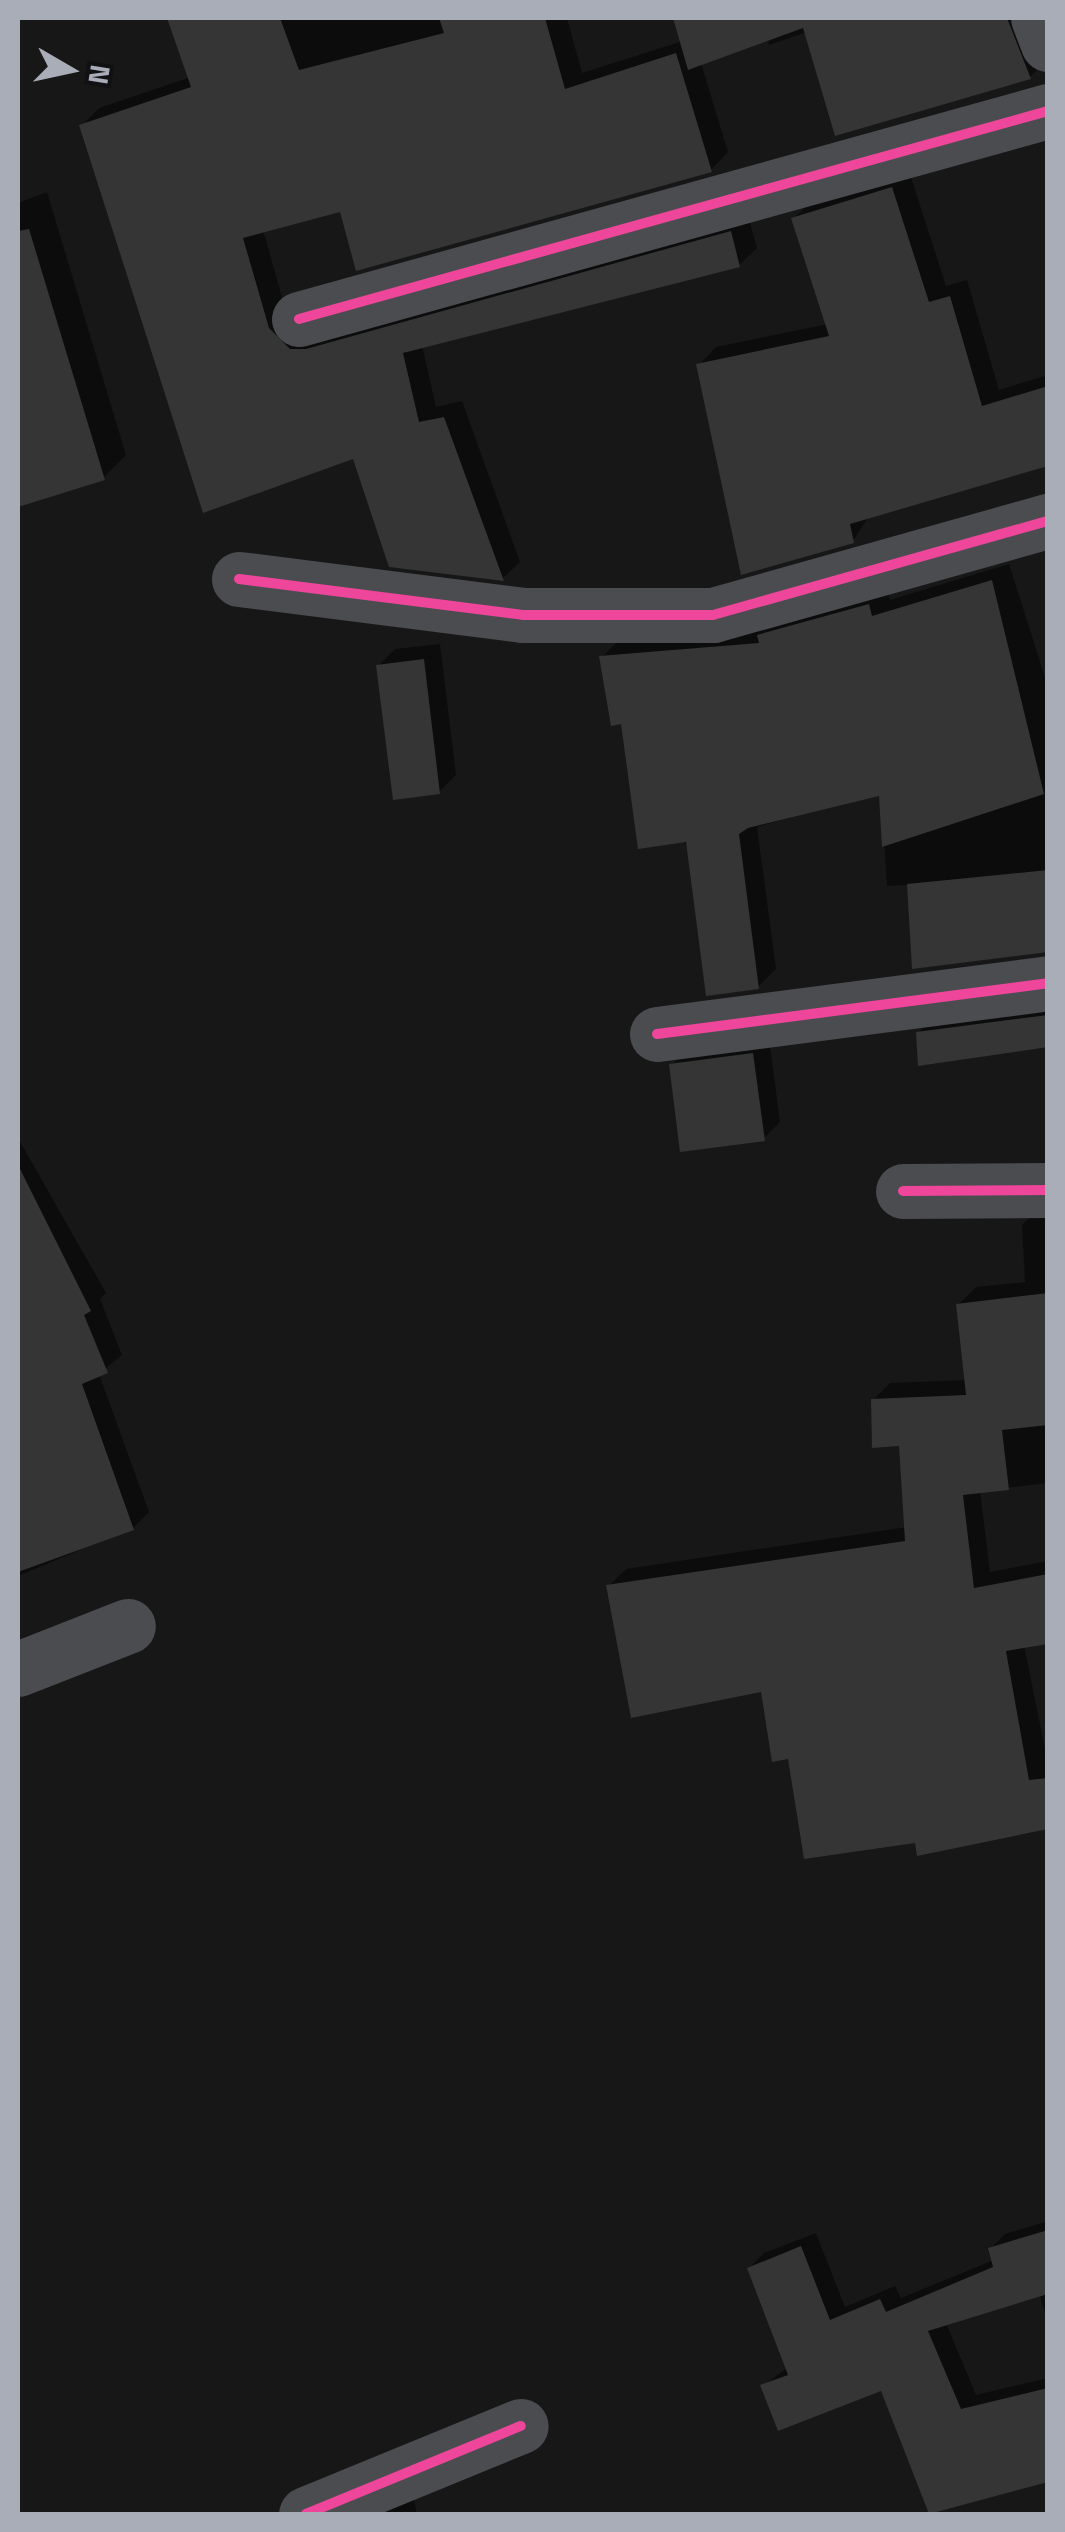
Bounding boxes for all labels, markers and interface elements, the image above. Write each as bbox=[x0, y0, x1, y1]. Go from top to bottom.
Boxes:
north arrow bbox=[20, 20, 120, 120]
text: N bbox=[77, 62, 123, 88]

